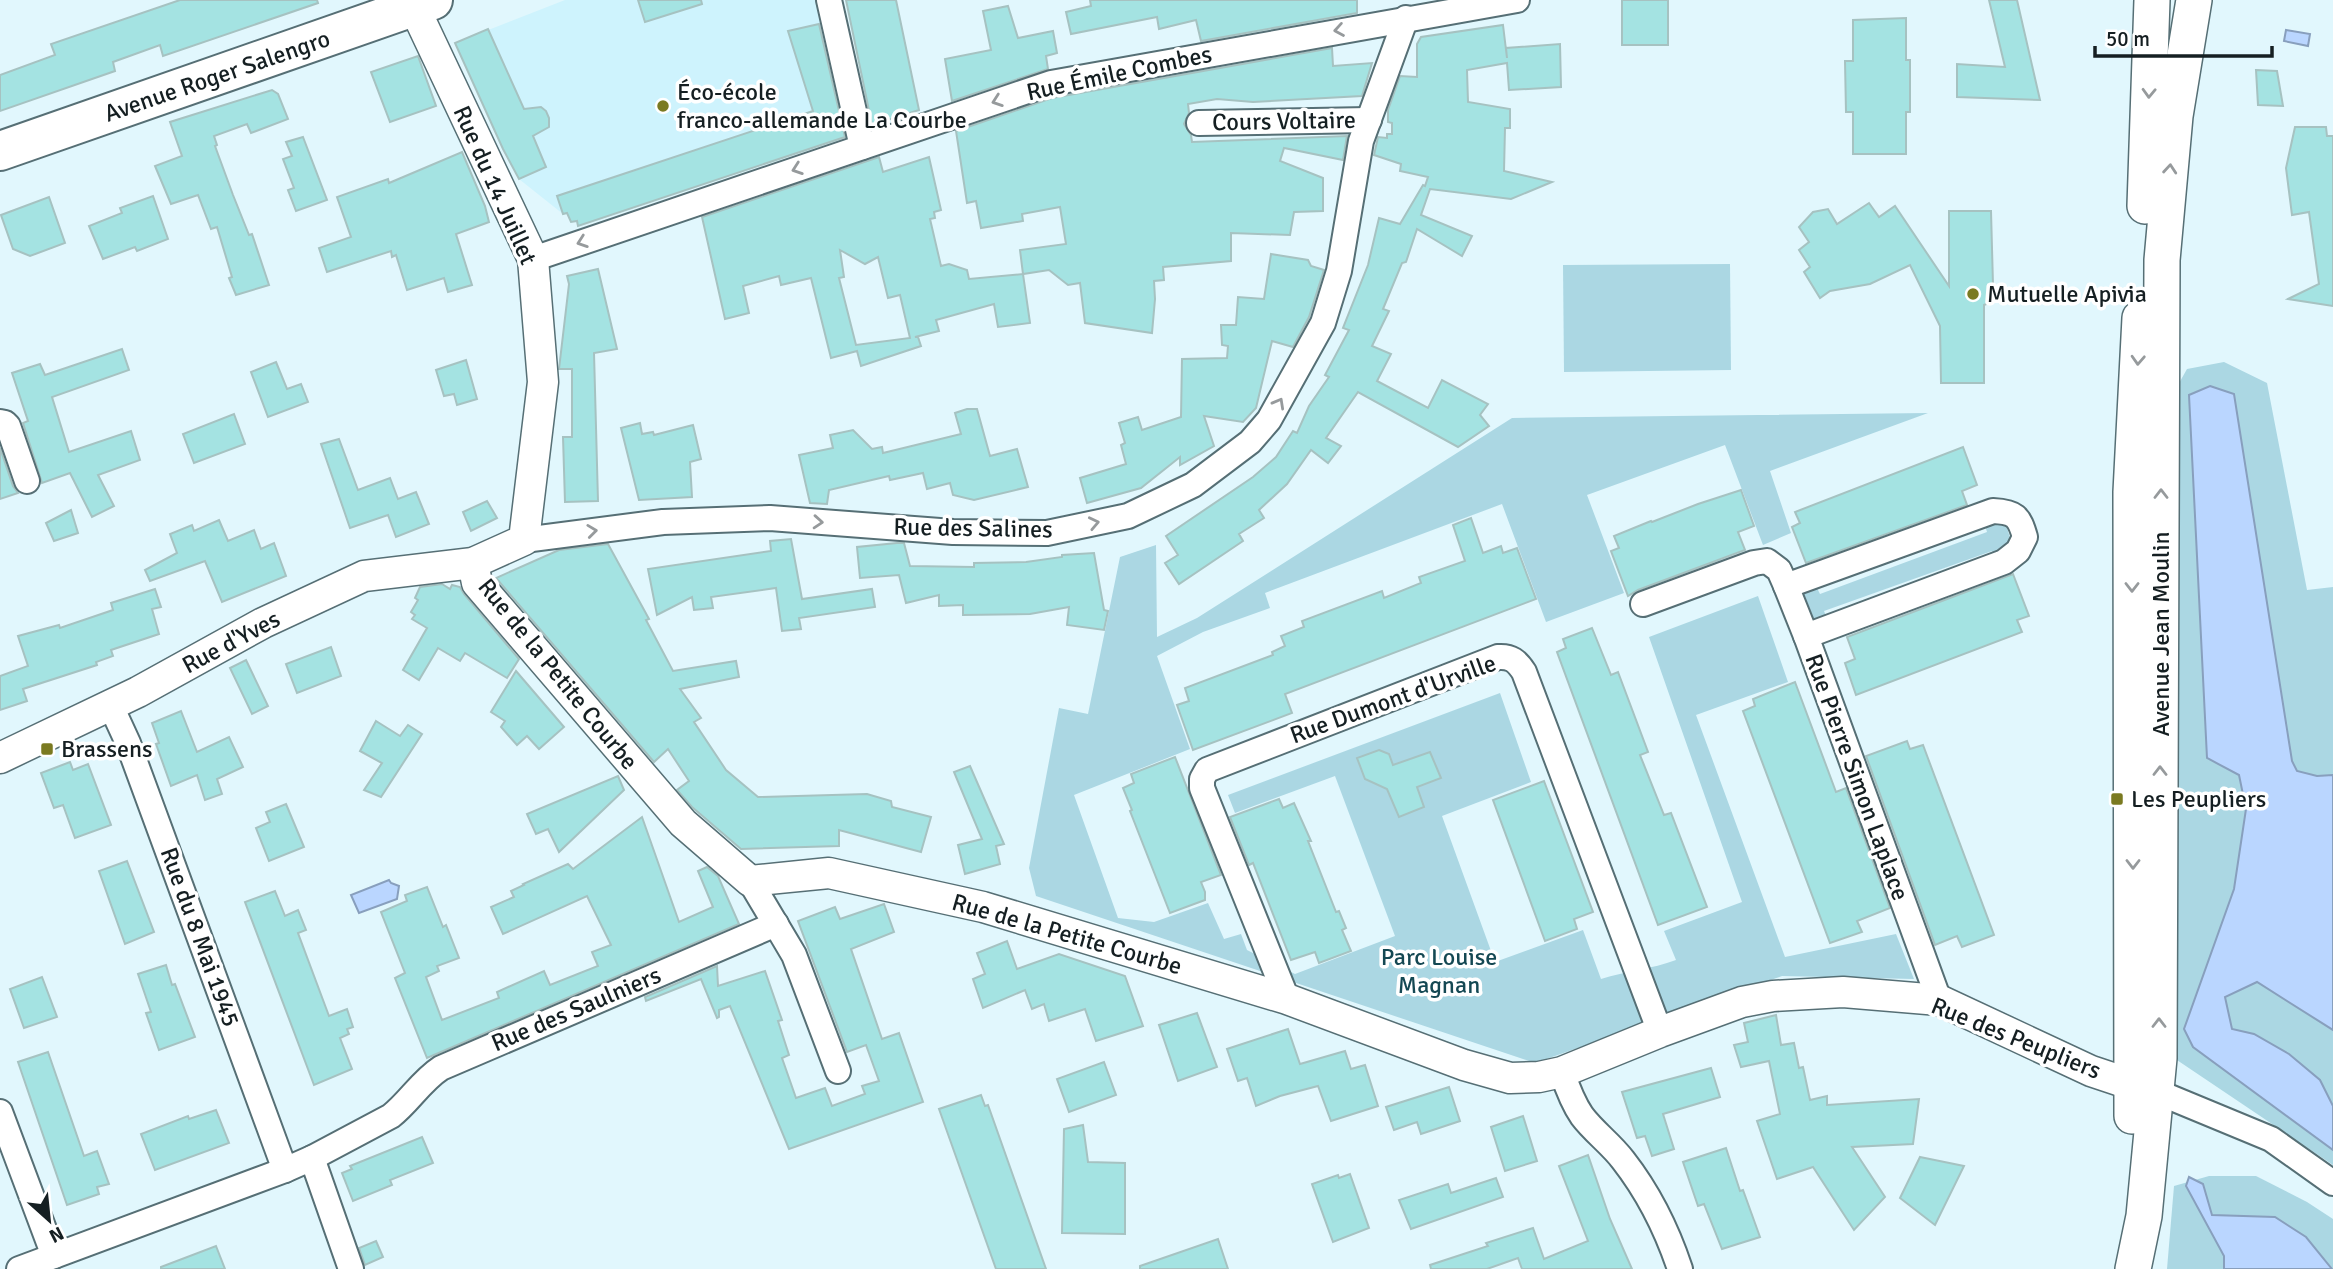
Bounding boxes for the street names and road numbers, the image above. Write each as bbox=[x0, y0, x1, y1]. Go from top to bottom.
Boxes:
street label: Avenue Roger Salengro bbox=[100, 23, 334, 129]
street label: Rue Émile Combes bbox=[1024, 39, 1214, 107]
street label: Rue du 14 Juillet bbox=[447, 101, 543, 269]
street label: Cours Voltaire bbox=[1212, 105, 1356, 137]
street label: Rue des Salines bbox=[893, 512, 1053, 544]
street label: Avenue Jean Moulin bbox=[2146, 531, 2176, 737]
street label: Rue de la Petite Courbe bbox=[472, 572, 644, 776]
street label: Rue d'Yves bbox=[177, 604, 285, 680]
street label: Rue Dumont d'Urville bbox=[1286, 648, 1500, 750]
street label: Rue Pierre Simon Laplace bbox=[1798, 650, 1916, 904]
street label: Rue du 8 Mai 1945 bbox=[154, 843, 246, 1031]
street label: Rue de la Petite Courbe bbox=[949, 887, 1185, 981]
street label: Rue des Saulniers bbox=[487, 960, 665, 1058]
street label: Rue des Peupliers bbox=[1927, 990, 2105, 1086]

